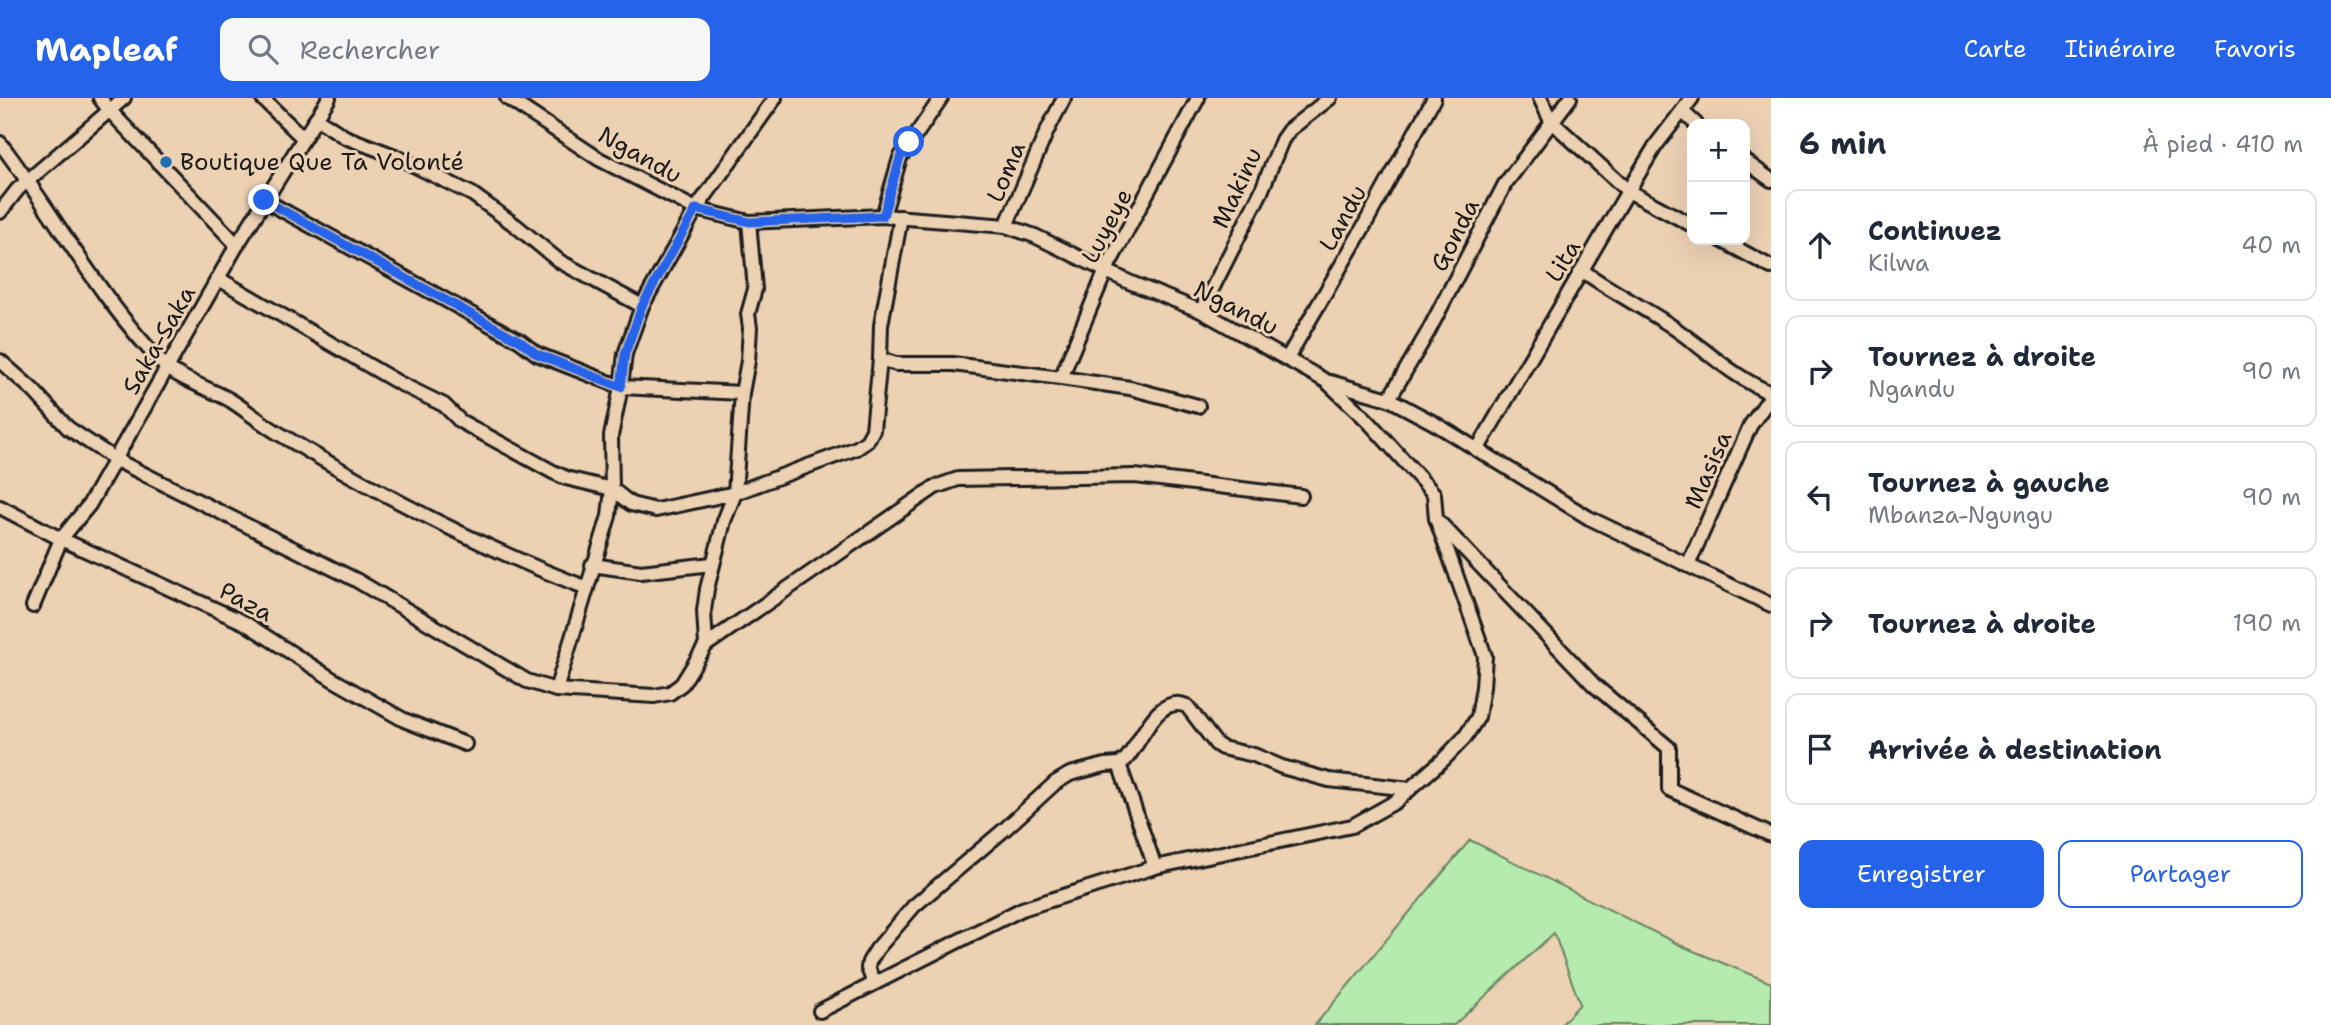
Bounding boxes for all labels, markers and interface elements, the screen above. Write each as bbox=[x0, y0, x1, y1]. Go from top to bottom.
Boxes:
search box bbox=[220, 18, 710, 81]
text: Mapleaf bbox=[35, 27, 178, 72]
icon: search bbox=[244, 30, 282, 68]
text: Rechercher bbox=[300, 32, 440, 67]
text: Carte bbox=[1964, 33, 2027, 65]
text: Itinéraire bbox=[2065, 33, 2176, 65]
text: Favoris bbox=[2214, 33, 2296, 65]
street label: Ngandu bbox=[592, 119, 688, 191]
map controls bbox=[1687, 119, 1750, 245]
button: + bbox=[1687, 119, 1750, 182]
text: 6 min bbox=[1799, 123, 1886, 164]
route start bbox=[893, 126, 924, 157]
text: À pied · 410 m bbox=[2142, 129, 2303, 159]
street label: Loma bbox=[979, 137, 1033, 207]
street label: Makinu bbox=[1204, 142, 1270, 234]
place label: Boutique Que Ta Volonté bbox=[180, 146, 464, 178]
marker: Boutique Que Ta Volonté bbox=[158, 154, 174, 170]
street label: Landu bbox=[1312, 179, 1374, 257]
button: − bbox=[1687, 182, 1750, 245]
street label: Luyeye bbox=[1074, 183, 1140, 269]
route end bbox=[248, 184, 279, 215]
street label: Gonda bbox=[1423, 193, 1487, 277]
text: Continuez bbox=[1868, 213, 2002, 248]
icon: ahead bbox=[1801, 226, 1839, 264]
text: 40 m bbox=[2241, 230, 2301, 260]
street label: Lita bbox=[1538, 234, 1588, 288]
text: Kilwa bbox=[1868, 248, 1929, 278]
street label: Ngandu bbox=[1188, 273, 1284, 343]
street label: Saka-Saka bbox=[115, 280, 203, 400]
text: Tournez à droite bbox=[1868, 339, 2096, 374]
icon: right bbox=[1801, 352, 1839, 390]
text: 90 m bbox=[2241, 356, 2301, 386]
text: Ngandu bbox=[1868, 374, 1955, 404]
street label: Masisa bbox=[1677, 426, 1739, 514]
text: Tournez à gauche bbox=[1868, 465, 2110, 500]
icon: left bbox=[1801, 478, 1839, 516]
text: 90 m bbox=[2241, 482, 2301, 512]
text: Mbanza-Ngungu bbox=[1868, 500, 2053, 530]
street label: Paza bbox=[214, 575, 278, 629]
icon: right bbox=[1801, 604, 1839, 642]
text: Tournez à droite bbox=[1868, 606, 2096, 641]
text: 190 m bbox=[2233, 608, 2301, 638]
icon: arrive bbox=[1801, 730, 1839, 768]
text: Arrivée à destination bbox=[1868, 732, 2162, 767]
button: Enregistrer bbox=[1799, 840, 2044, 908]
button: Partager bbox=[2058, 840, 2303, 908]

